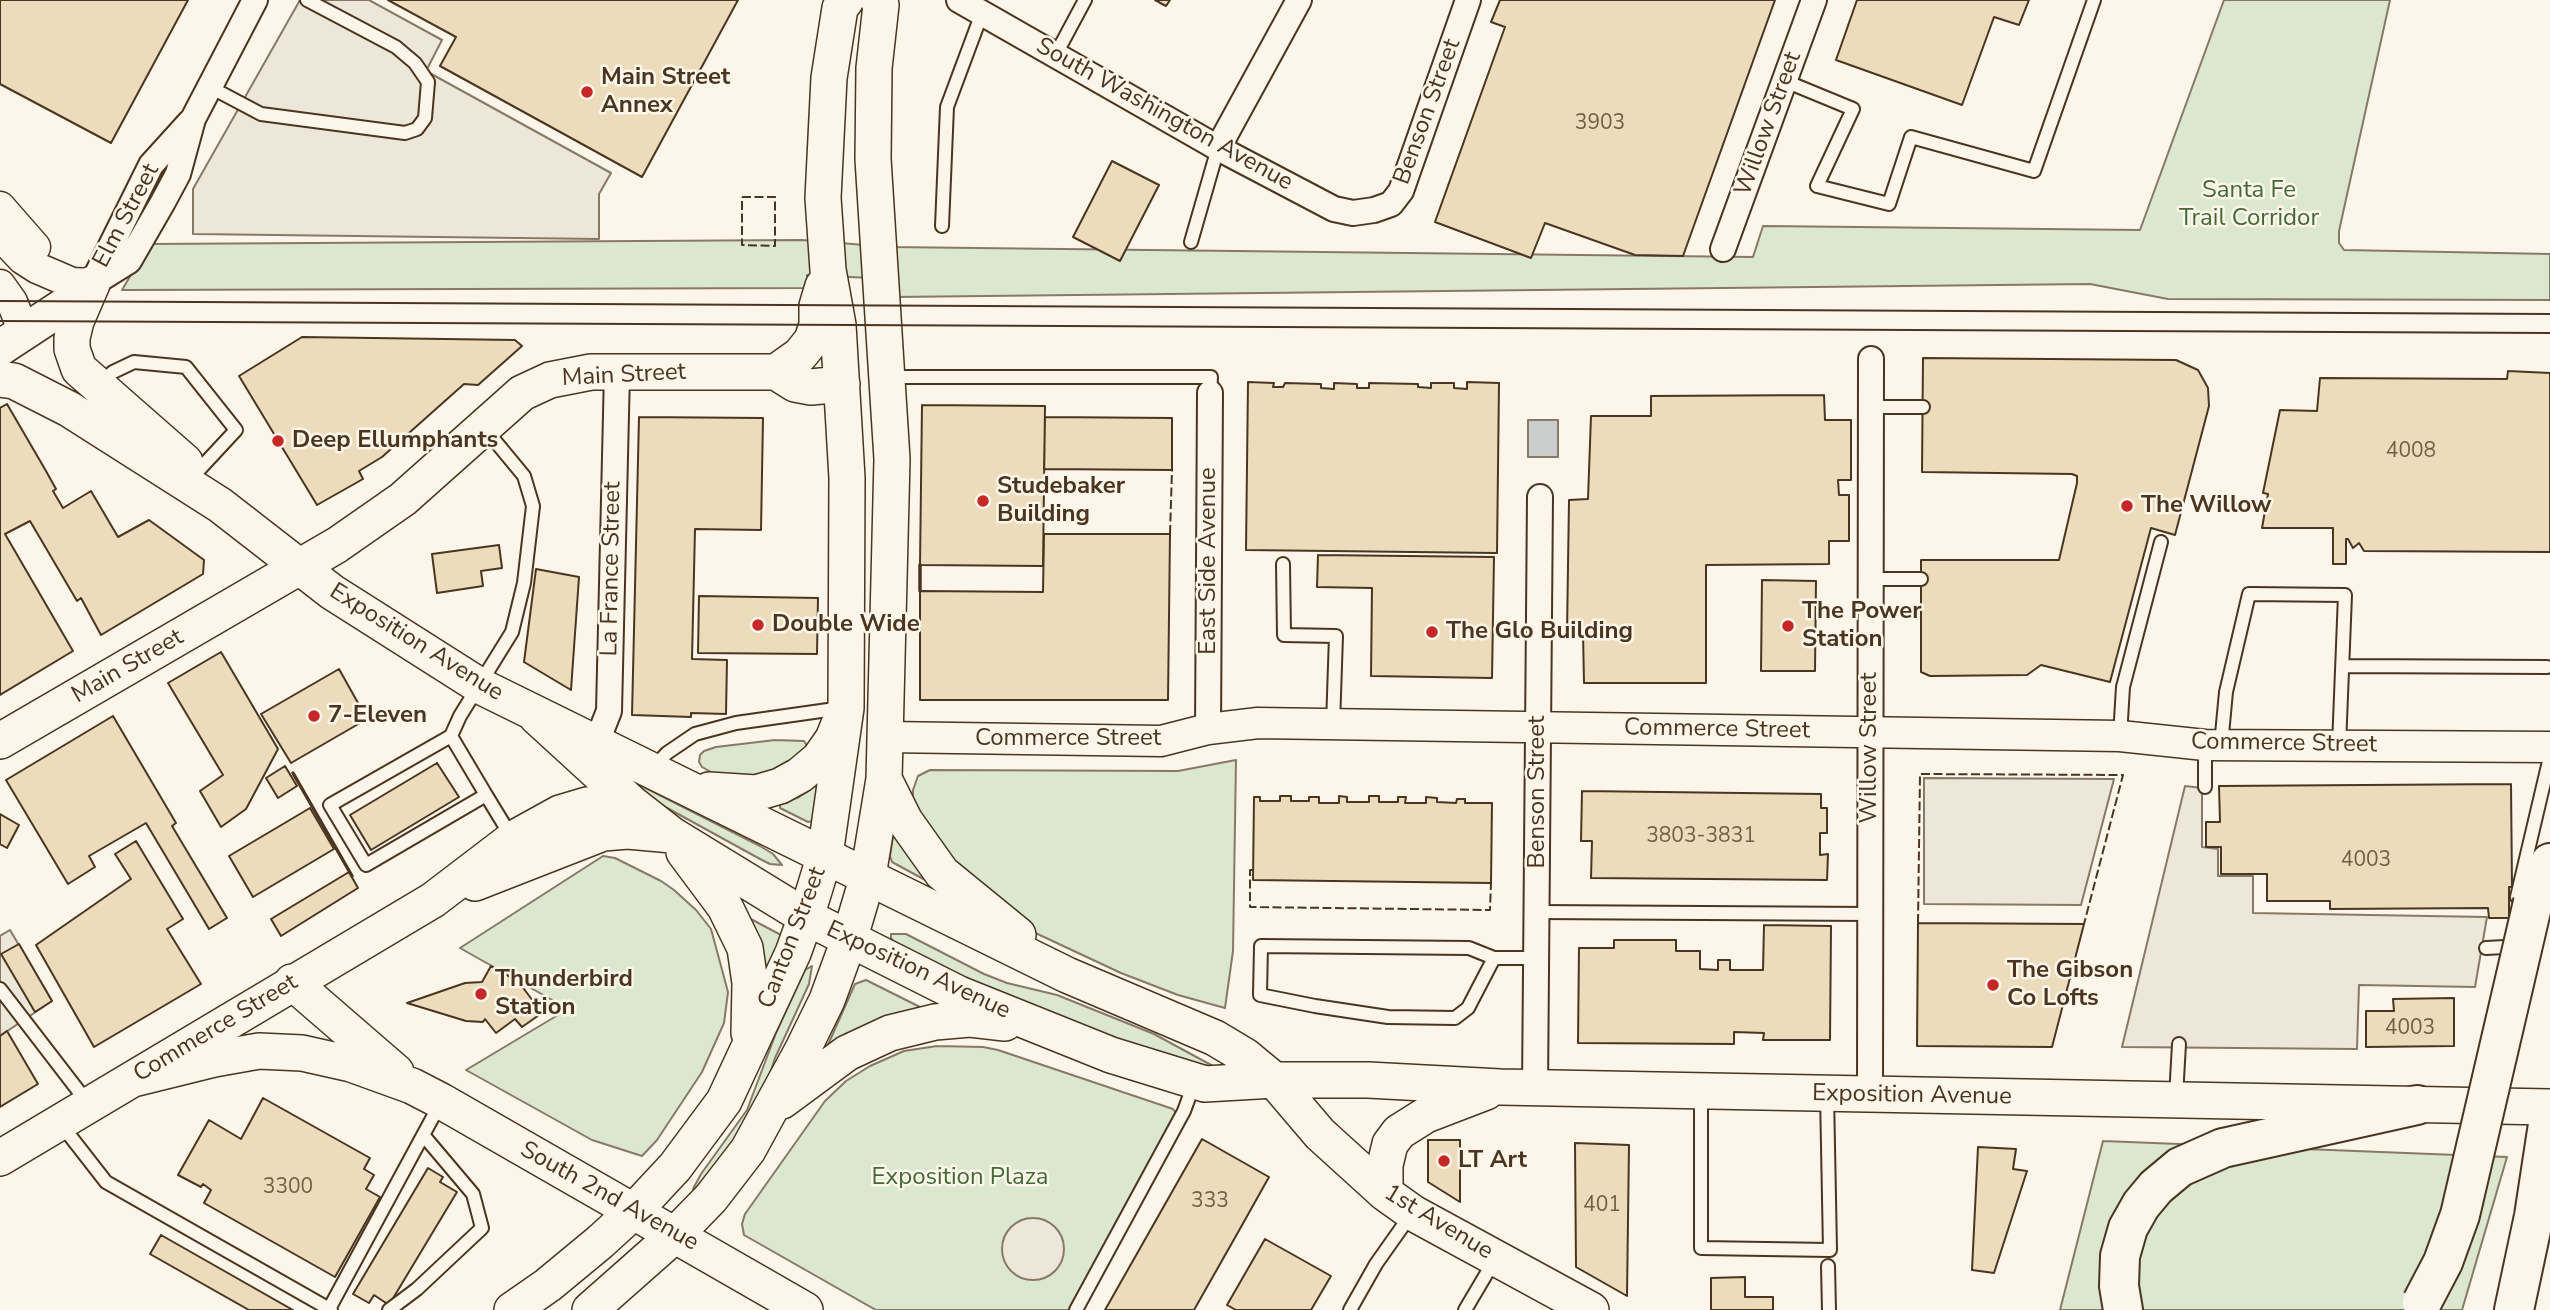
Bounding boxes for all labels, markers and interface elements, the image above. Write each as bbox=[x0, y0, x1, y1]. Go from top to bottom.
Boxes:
street label: South Washington Avenue bbox=[1031, 32, 1297, 198]
street label: Benson Street bbox=[1388, 35, 1468, 189]
street label: Willow Street bbox=[1730, 48, 1808, 200]
place label: Main Street Annex bbox=[601, 64, 730, 120]
marker: Main Street Annex bbox=[579, 84, 595, 100]
house number: 3903 bbox=[1575, 111, 1625, 137]
street label: Elm Street bbox=[88, 159, 166, 273]
park label: Santa Fe Trail Corridor bbox=[2179, 177, 2319, 233]
street label: Main Street bbox=[561, 358, 687, 394]
place label: Deep Ellumphants bbox=[292, 427, 498, 455]
marker: Deep Ellumphants bbox=[270, 433, 286, 449]
house number: 4008 bbox=[2386, 439, 2436, 465]
street label: East Side Avenue bbox=[1195, 467, 1223, 655]
place label: Studebaker Building bbox=[997, 473, 1125, 529]
street label: La France Street bbox=[596, 481, 628, 657]
place label: The Willow bbox=[2141, 492, 2272, 520]
marker: Studebaker Building bbox=[975, 493, 991, 509]
marker: The Willow bbox=[2119, 498, 2135, 514]
street label: Exposition Avenue bbox=[324, 578, 508, 708]
place label: The Power Station bbox=[1802, 598, 1922, 654]
place label: Double Wide bbox=[772, 611, 920, 639]
marker: Double Wide bbox=[750, 617, 766, 633]
place label: The Glo Building bbox=[1446, 618, 1633, 646]
marker: The Power Station bbox=[1780, 618, 1796, 634]
street label: Main Street bbox=[67, 624, 189, 710]
marker: The Glo Building bbox=[1424, 624, 1440, 640]
street label: Willow Street bbox=[1856, 672, 1884, 824]
place label: 7-Eleven bbox=[328, 702, 427, 730]
marker: 7-Eleven bbox=[306, 708, 322, 724]
street label: Commerce Street bbox=[1624, 714, 1810, 746]
street label: Benson Street bbox=[1524, 716, 1552, 868]
street label: Commerce Street bbox=[975, 725, 1161, 753]
street label: Commerce Street bbox=[2191, 728, 2377, 760]
house number: 3803-3831 bbox=[1646, 824, 1756, 850]
house number: 4003 bbox=[2341, 848, 2391, 874]
street label: Canton Street bbox=[753, 863, 833, 1013]
street label: Exposition Avenue bbox=[821, 916, 1015, 1026]
place label: The Gibson Co Lofts bbox=[2007, 957, 2133, 1013]
place label: Thunderbird Station bbox=[495, 966, 633, 1022]
street label: Commerce Street bbox=[129, 969, 303, 1089]
marker: The Gibson Co Lofts bbox=[1985, 977, 2001, 993]
marker: Thunderbird Station bbox=[473, 986, 489, 1002]
house number: 4003 bbox=[2385, 1016, 2435, 1042]
street label: Exposition Avenue bbox=[1812, 1080, 2012, 1112]
street label: South 2nd Avenue bbox=[515, 1136, 703, 1258]
place label: LT Art bbox=[1458, 1147, 1527, 1175]
marker: LT Art bbox=[1436, 1153, 1452, 1169]
park label: Exposition Plaza bbox=[872, 1164, 1048, 1192]
house number: 3300 bbox=[263, 1175, 313, 1201]
street label: 1st Avenue bbox=[1378, 1179, 1498, 1267]
house number: 333 bbox=[1191, 1189, 1229, 1215]
house number: 401 bbox=[1583, 1193, 1621, 1219]

